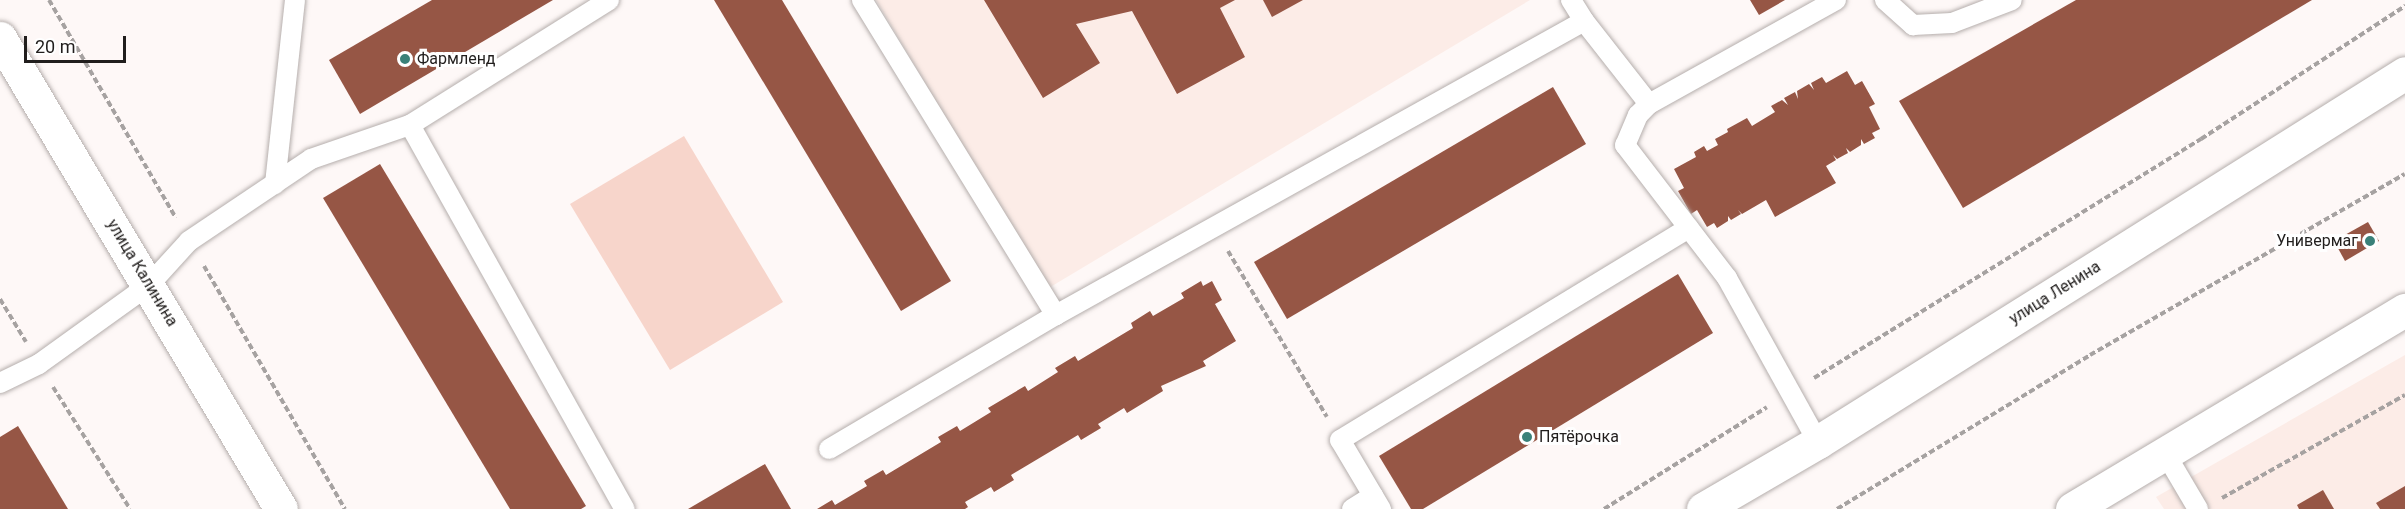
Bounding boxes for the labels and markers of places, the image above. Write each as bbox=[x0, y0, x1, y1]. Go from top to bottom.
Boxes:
place label: Фармленд bbox=[417, 49, 496, 69]
marker: Фармленд bbox=[398, 52, 412, 66]
place label: Универмаг bbox=[2276, 231, 2358, 251]
marker: Универмаг bbox=[2363, 234, 2377, 248]
place label: Пятёрочка bbox=[1539, 427, 1619, 447]
marker: Пятёрочка bbox=[1520, 430, 1534, 444]

